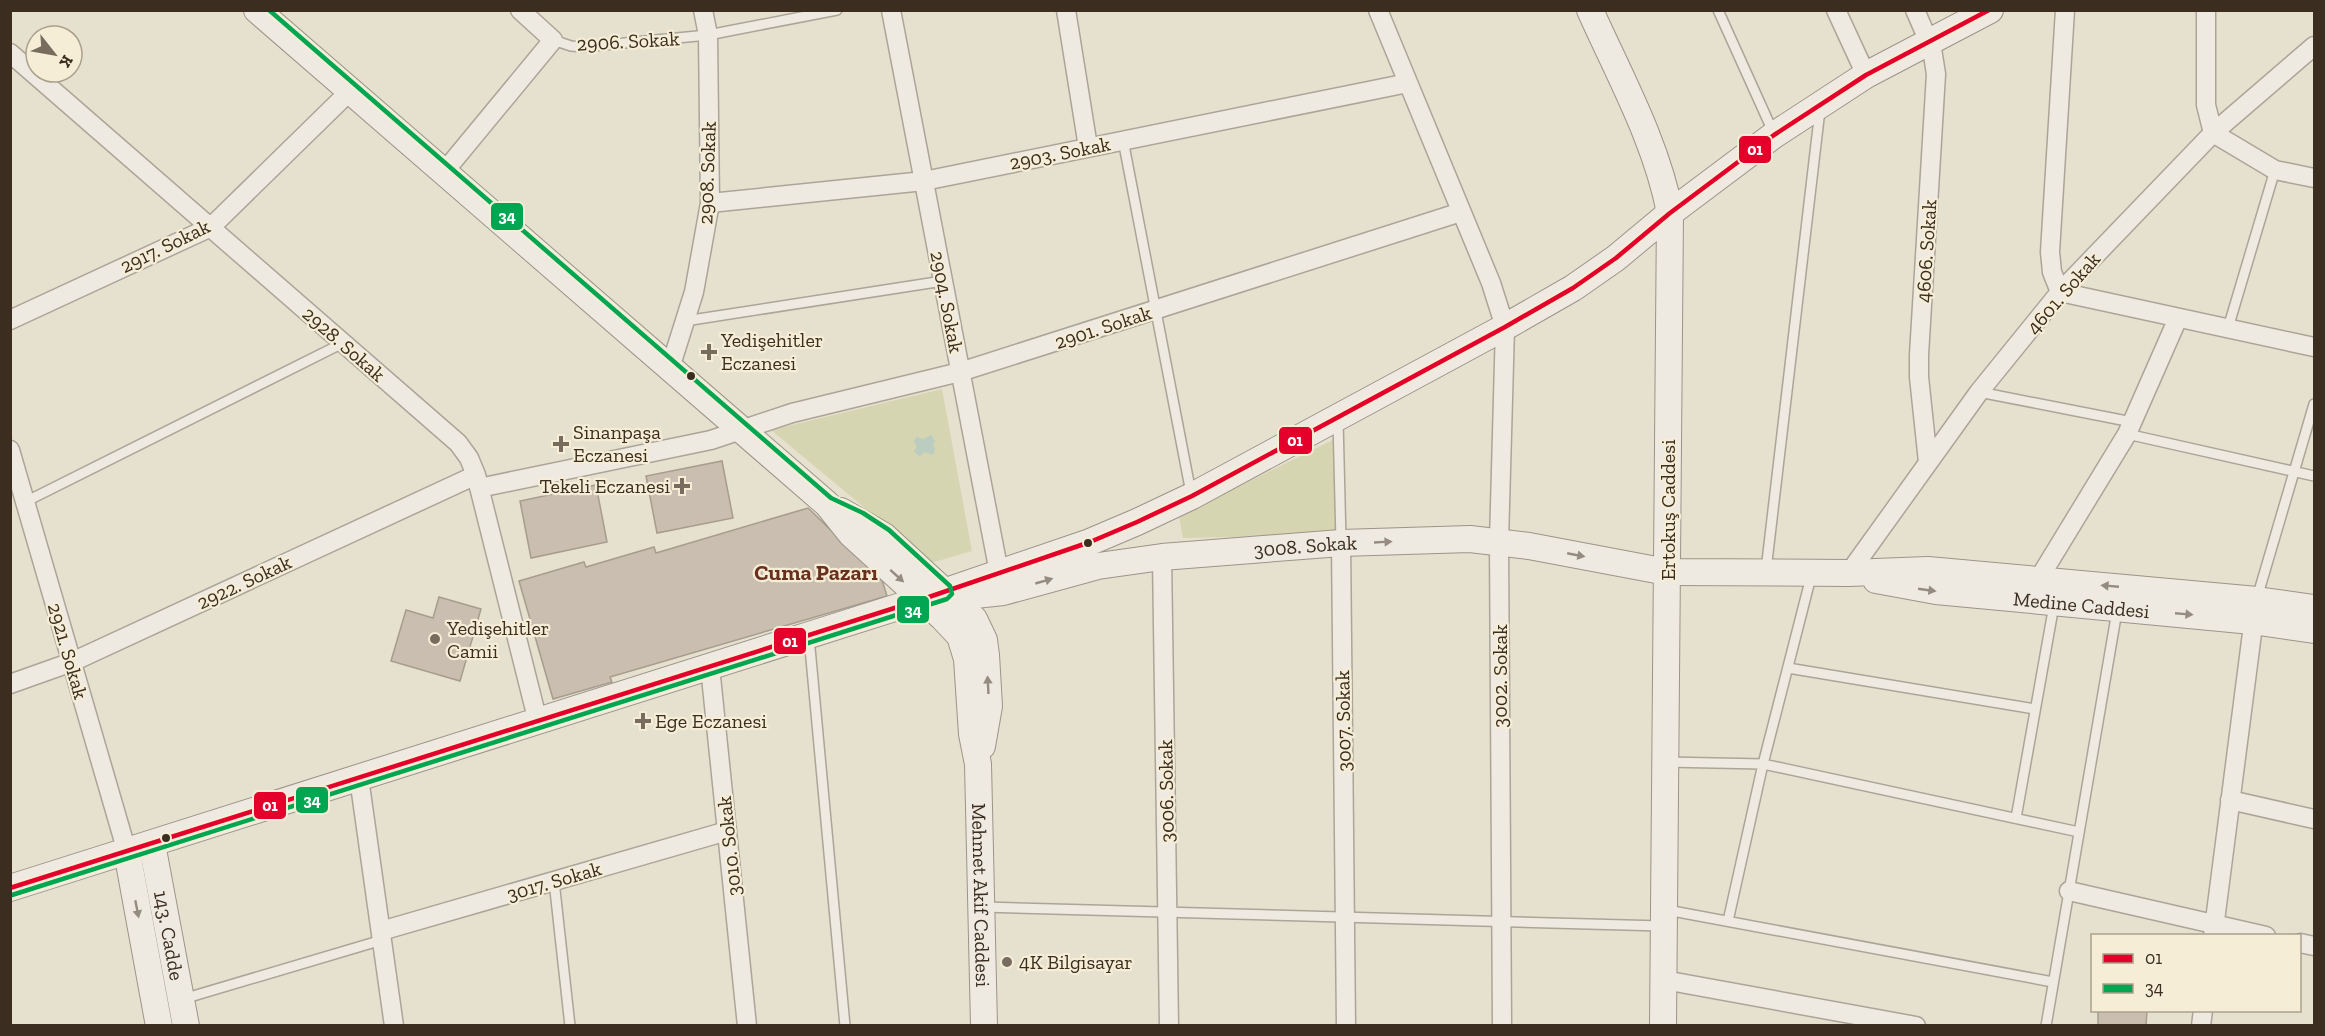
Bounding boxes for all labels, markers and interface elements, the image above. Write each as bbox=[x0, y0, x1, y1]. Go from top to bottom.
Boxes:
north arrow bbox=[24, 24, 84, 84]
street label: 2906. Sokak bbox=[576, 26, 681, 56]
text: K bbox=[55, 52, 77, 71]
street label: 2908. Sokak bbox=[693, 120, 721, 225]
street label: 2903. Sokak bbox=[1007, 131, 1113, 175]
line badge: 01 bbox=[1738, 135, 1772, 164]
text: 01 bbox=[1747, 140, 1763, 159]
street label: 4606. Sokak bbox=[1910, 198, 1942, 303]
line badge: 34 bbox=[490, 202, 524, 231]
text: 34 bbox=[498, 207, 516, 226]
street label: 2917. Sokak bbox=[116, 214, 214, 278]
street label: 4601. Sokak bbox=[2021, 247, 2106, 339]
street label: 2904. Sokak bbox=[925, 249, 969, 356]
street label: 2901. Sokak bbox=[1052, 300, 1155, 354]
street label: 2928. Sokak bbox=[298, 302, 391, 387]
place label: Yedişehitler Eczanesi bbox=[720, 328, 823, 375]
marker: Yedişehitler Eczanesi bbox=[702, 345, 716, 359]
unlabelled marker bbox=[685, 370, 697, 382]
place label: Sinanpaşa Eczanesi bbox=[573, 420, 661, 467]
line badge: 01 bbox=[1278, 426, 1313, 455]
text: 01 bbox=[1287, 431, 1303, 450]
marker: Sinanpaşa Eczanesi bbox=[554, 437, 568, 451]
street label: Ertokuş Caddesi bbox=[1656, 439, 1680, 581]
place label: Tekeli Eczanesi bbox=[539, 474, 670, 498]
marker: Tekeli Eczanesi bbox=[675, 479, 689, 493]
street label: 3008. Sokak bbox=[1253, 530, 1358, 562]
unlabelled marker bbox=[1082, 537, 1094, 549]
one-way arrow bbox=[1373, 537, 1392, 546]
street label: 2922. Sokak bbox=[193, 549, 296, 614]
one-way arrow bbox=[1567, 551, 1586, 560]
district label: Cuma Pazarı bbox=[754, 559, 878, 586]
one-way arrow bbox=[889, 569, 904, 582]
one-way arrow bbox=[1035, 576, 1053, 585]
one-way arrow bbox=[2101, 581, 2120, 591]
one-way arrow bbox=[1917, 586, 1936, 595]
street label: Medine Caddesi bbox=[2012, 586, 2151, 623]
line badge: 34 bbox=[896, 595, 930, 624]
street label: 2921. Sokak bbox=[43, 600, 93, 702]
text: 34 bbox=[904, 601, 922, 620]
one-way arrow bbox=[2174, 609, 2193, 619]
place label: Yedişehitler Camii bbox=[446, 616, 549, 663]
street label: 3002. Sokak bbox=[1488, 624, 1512, 728]
line badge: 01 bbox=[773, 627, 807, 655]
marker: Yedişehitler Camii bbox=[428, 632, 442, 646]
text: 01 bbox=[782, 632, 798, 651]
street label: 3007. Sokak bbox=[1330, 669, 1356, 772]
one-way arrow bbox=[983, 676, 993, 695]
place label: Ege Eczanesi bbox=[655, 709, 767, 733]
marker: Ege Eczanesi bbox=[636, 714, 650, 728]
street label: 3006. Sokak bbox=[1153, 739, 1179, 843]
line badge: 34 bbox=[295, 786, 329, 814]
line badge: 01 bbox=[253, 791, 287, 820]
text: 34 bbox=[303, 791, 321, 810]
street label: 3010. Sokak bbox=[712, 794, 746, 897]
text: 01 bbox=[262, 796, 278, 815]
street label: Mehmet Akif Caddesi bbox=[967, 803, 995, 988]
unlabelled marker bbox=[160, 832, 172, 844]
street label: 3017. Sokak bbox=[504, 856, 605, 906]
street label: 143. Cadde bbox=[149, 888, 189, 982]
one-way arrow bbox=[133, 900, 142, 919]
legend bbox=[2091, 934, 2301, 1012]
text: 01 bbox=[2145, 947, 2162, 969]
place label: 4K Bilgisayar bbox=[1019, 950, 1133, 974]
marker: 4K Bilgisayar bbox=[1000, 955, 1014, 969]
text: 34 bbox=[2145, 977, 2164, 999]

